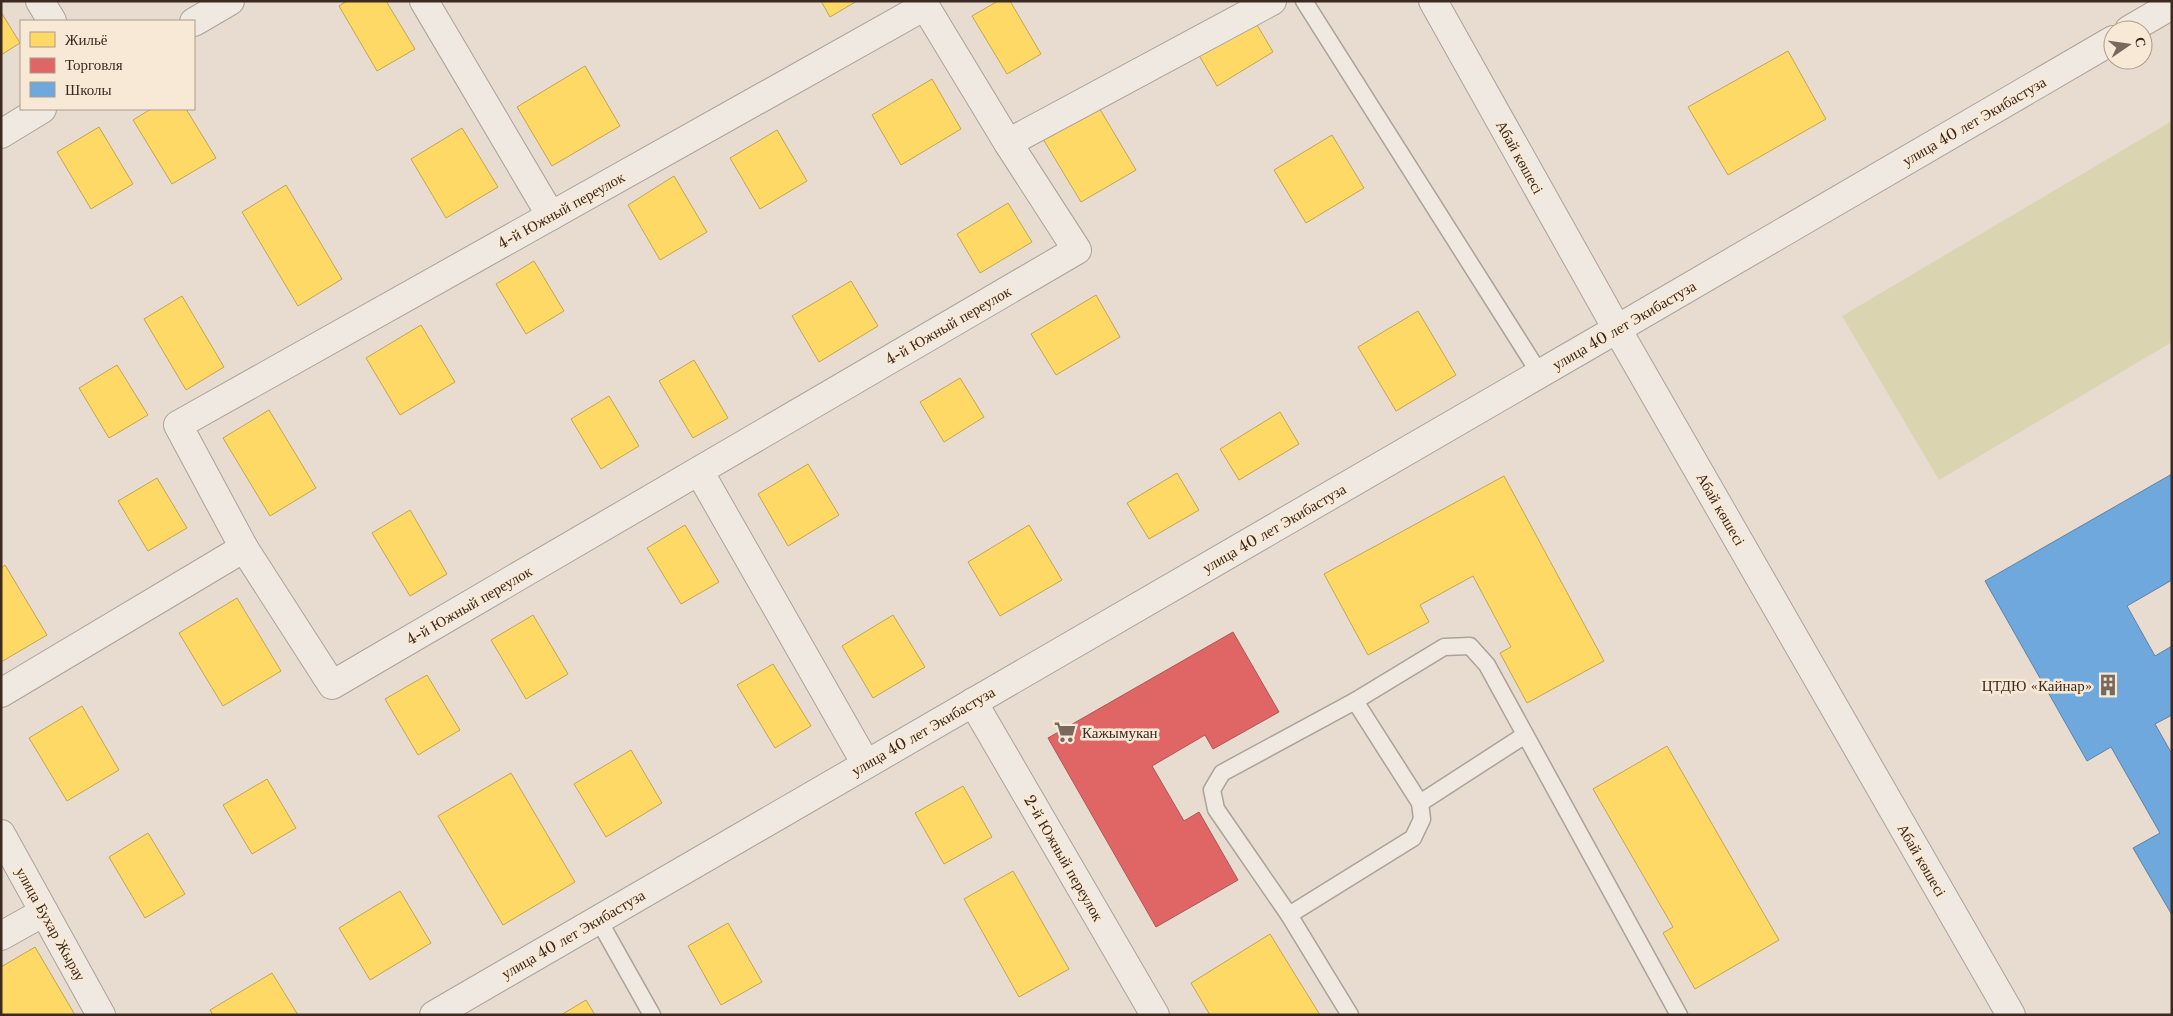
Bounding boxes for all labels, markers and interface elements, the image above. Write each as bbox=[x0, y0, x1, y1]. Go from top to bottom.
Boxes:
legend bbox=[20, 20, 195, 110]
north arrow bbox=[2103, 20, 2153, 70]
text: Жильё bbox=[65, 30, 108, 49]
text: С bbox=[2131, 35, 2151, 49]
text: Торговля bbox=[65, 55, 123, 74]
street label: улица 40 лет Экибастуза bbox=[1899, 72, 2050, 170]
text: Школы bbox=[65, 80, 112, 99]
street label: Абай көшесі bbox=[1492, 117, 1548, 197]
street label: 4-й Южный переулок bbox=[494, 167, 628, 253]
street label: улица 40 лет Экибастуза bbox=[1549, 276, 1700, 374]
street label: 4-й Южный переулок bbox=[882, 281, 1015, 369]
street label: Абай көшесі bbox=[1693, 469, 1749, 549]
street label: улица 40 лет Экибастуза bbox=[1199, 479, 1350, 577]
street label: 4-й Южный переулок bbox=[403, 561, 536, 649]
building icon: ЦТДЮ «Кайнар» bbox=[2095, 672, 2121, 698]
place label: ЦТДЮ «Кайнар» bbox=[1982, 676, 2092, 695]
street label: улица 40 лет Экибастуза bbox=[848, 682, 999, 780]
supermarket icon: Кажымукан bbox=[1052, 719, 1078, 745]
place label: Кажымукан bbox=[1082, 723, 1158, 742]
street label: 2-й Южный переулок bbox=[1020, 792, 1108, 925]
street label: Абай көшесі bbox=[1894, 820, 1950, 900]
street label: улица Бухар Жырау bbox=[12, 864, 90, 985]
street label: улица 40 лет Экибастуза bbox=[498, 885, 649, 983]

